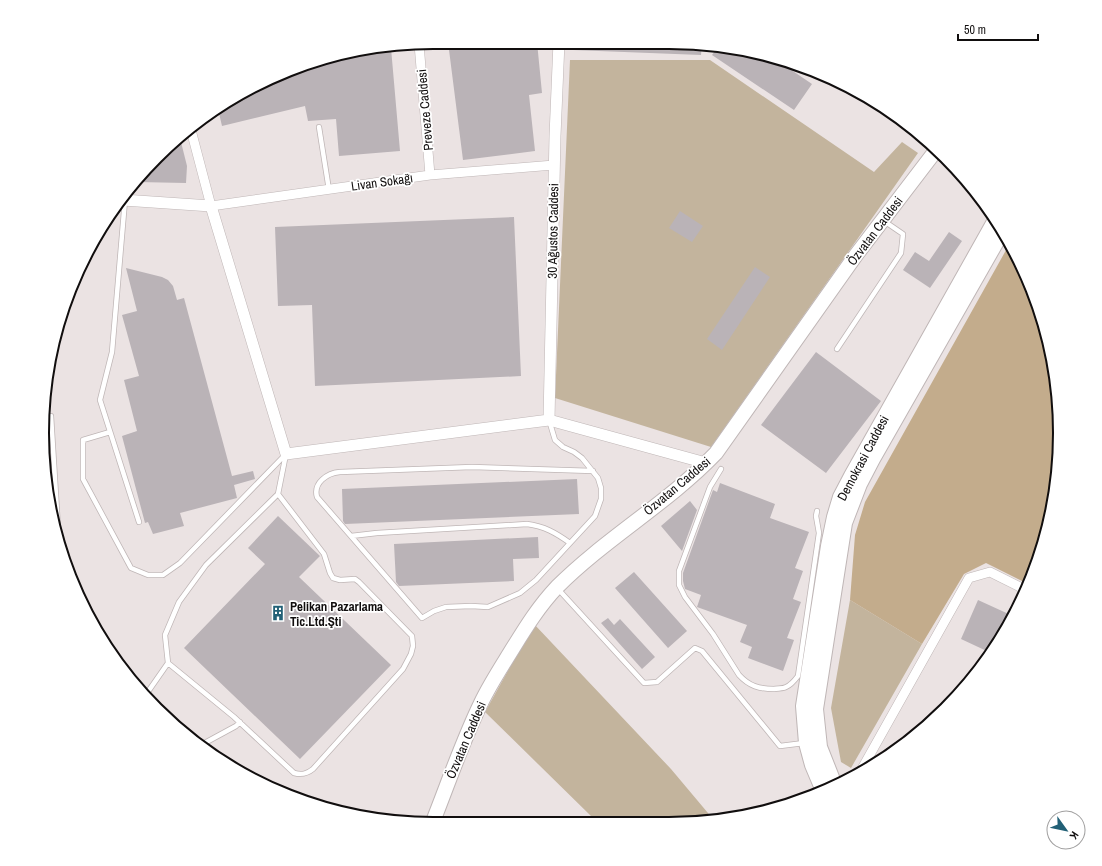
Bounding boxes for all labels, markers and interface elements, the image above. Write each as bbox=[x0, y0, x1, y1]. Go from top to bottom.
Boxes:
scale bar bbox=[958, 16, 1038, 42]
text: 50 m bbox=[964, 22, 986, 38]
street label: Preveze Caddesi bbox=[413, 68, 437, 151]
street label: Livan Sokağı bbox=[350, 169, 414, 195]
street label: 30 Ağustos Caddesi bbox=[544, 183, 562, 279]
street label: Özvatan Caddesi bbox=[843, 193, 907, 269]
street label: Demokrasi Caddesi bbox=[833, 412, 893, 504]
street label: Özvatan Caddesi bbox=[640, 453, 714, 519]
place label: Pelikan Pazarlama Tic.Ltd.Şti bbox=[290, 598, 383, 630]
building icon: Pelikan Pazarlama Tic.Ltd.Şti bbox=[269, 604, 287, 622]
street label: Özvatan Caddesi bbox=[442, 699, 490, 781]
north arrow bbox=[1046, 810, 1086, 850]
text: K bbox=[1066, 829, 1082, 842]

